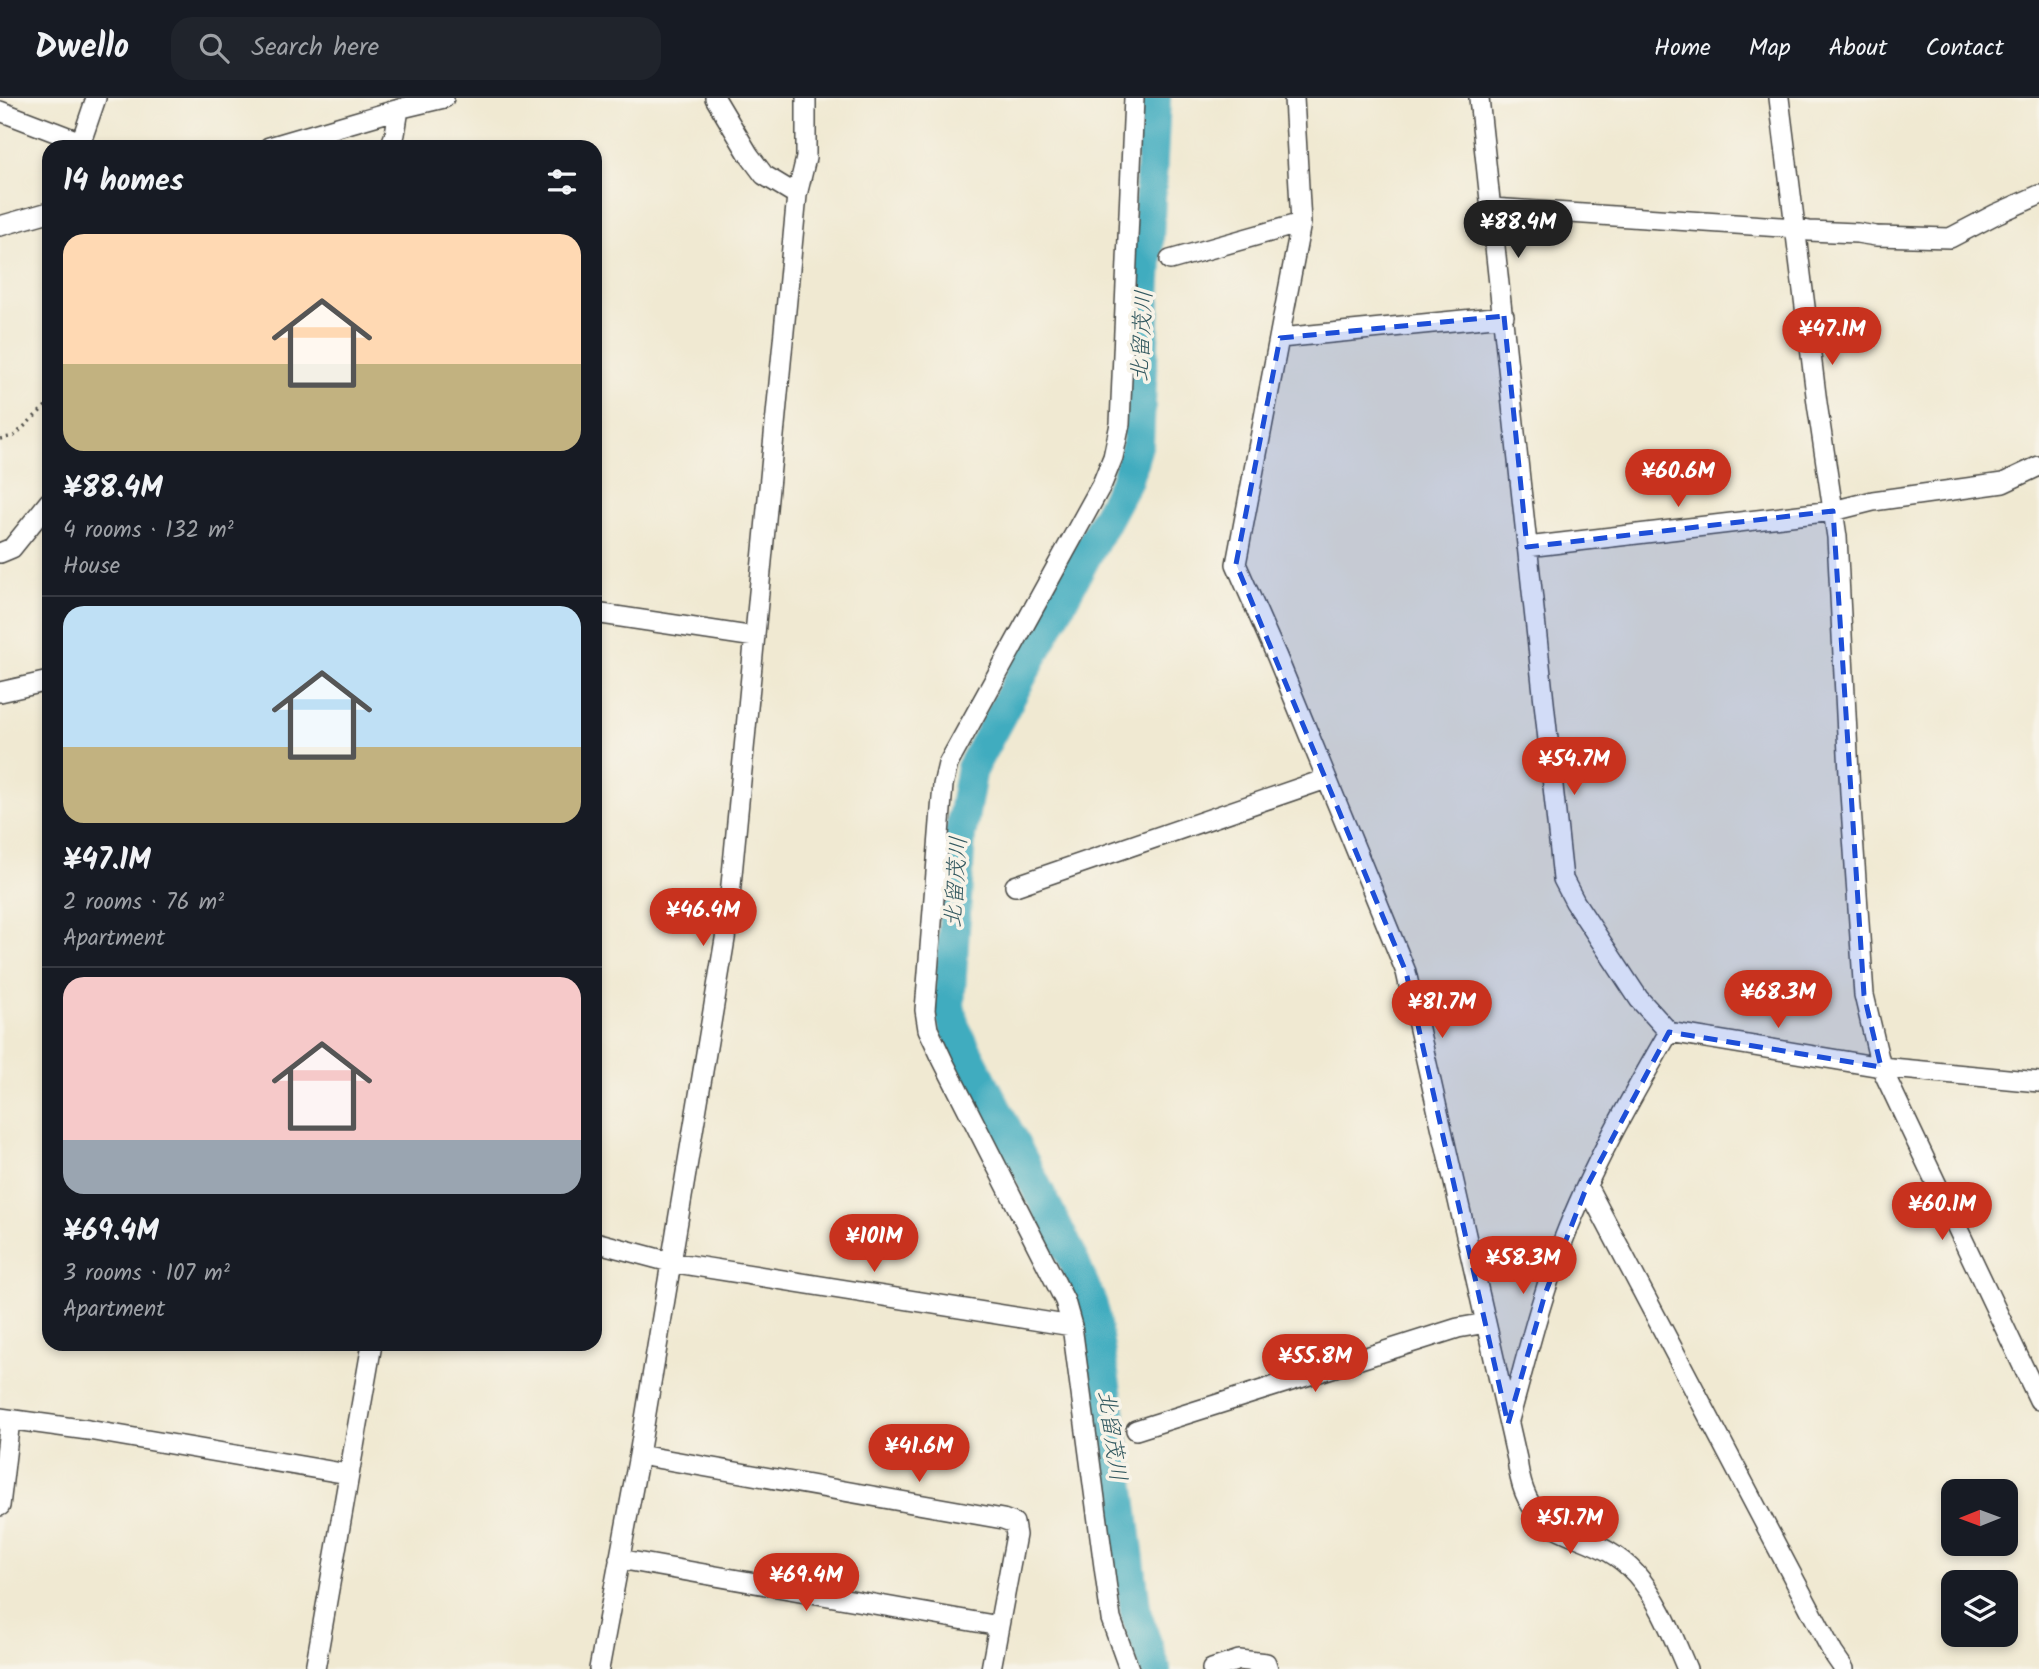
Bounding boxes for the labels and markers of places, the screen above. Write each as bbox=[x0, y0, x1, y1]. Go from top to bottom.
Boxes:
pin: ¥88.4M bbox=[1461, 200, 1575, 260]
pin: ¥47.1M bbox=[1775, 308, 1889, 367]
pin: ¥60.6M bbox=[1621, 450, 1735, 509]
pin: ¥54.7M bbox=[1517, 738, 1631, 797]
pin: ¥46.4M bbox=[646, 888, 760, 948]
pin: ¥68.3M bbox=[1721, 970, 1835, 1030]
pin: ¥81.7M bbox=[1385, 981, 1499, 1040]
pin: ¥60.1M bbox=[1885, 1182, 1999, 1242]
pin: ¥101M bbox=[825, 1214, 923, 1274]
pin: ¥58.3M bbox=[1466, 1236, 1580, 1296]
pin: ¥55.8M bbox=[1258, 1334, 1372, 1394]
pin: ¥41.6M bbox=[862, 1424, 976, 1484]
pin: ¥51.7M bbox=[1513, 1496, 1627, 1556]
pin: ¥69.4M bbox=[749, 1554, 863, 1613]

